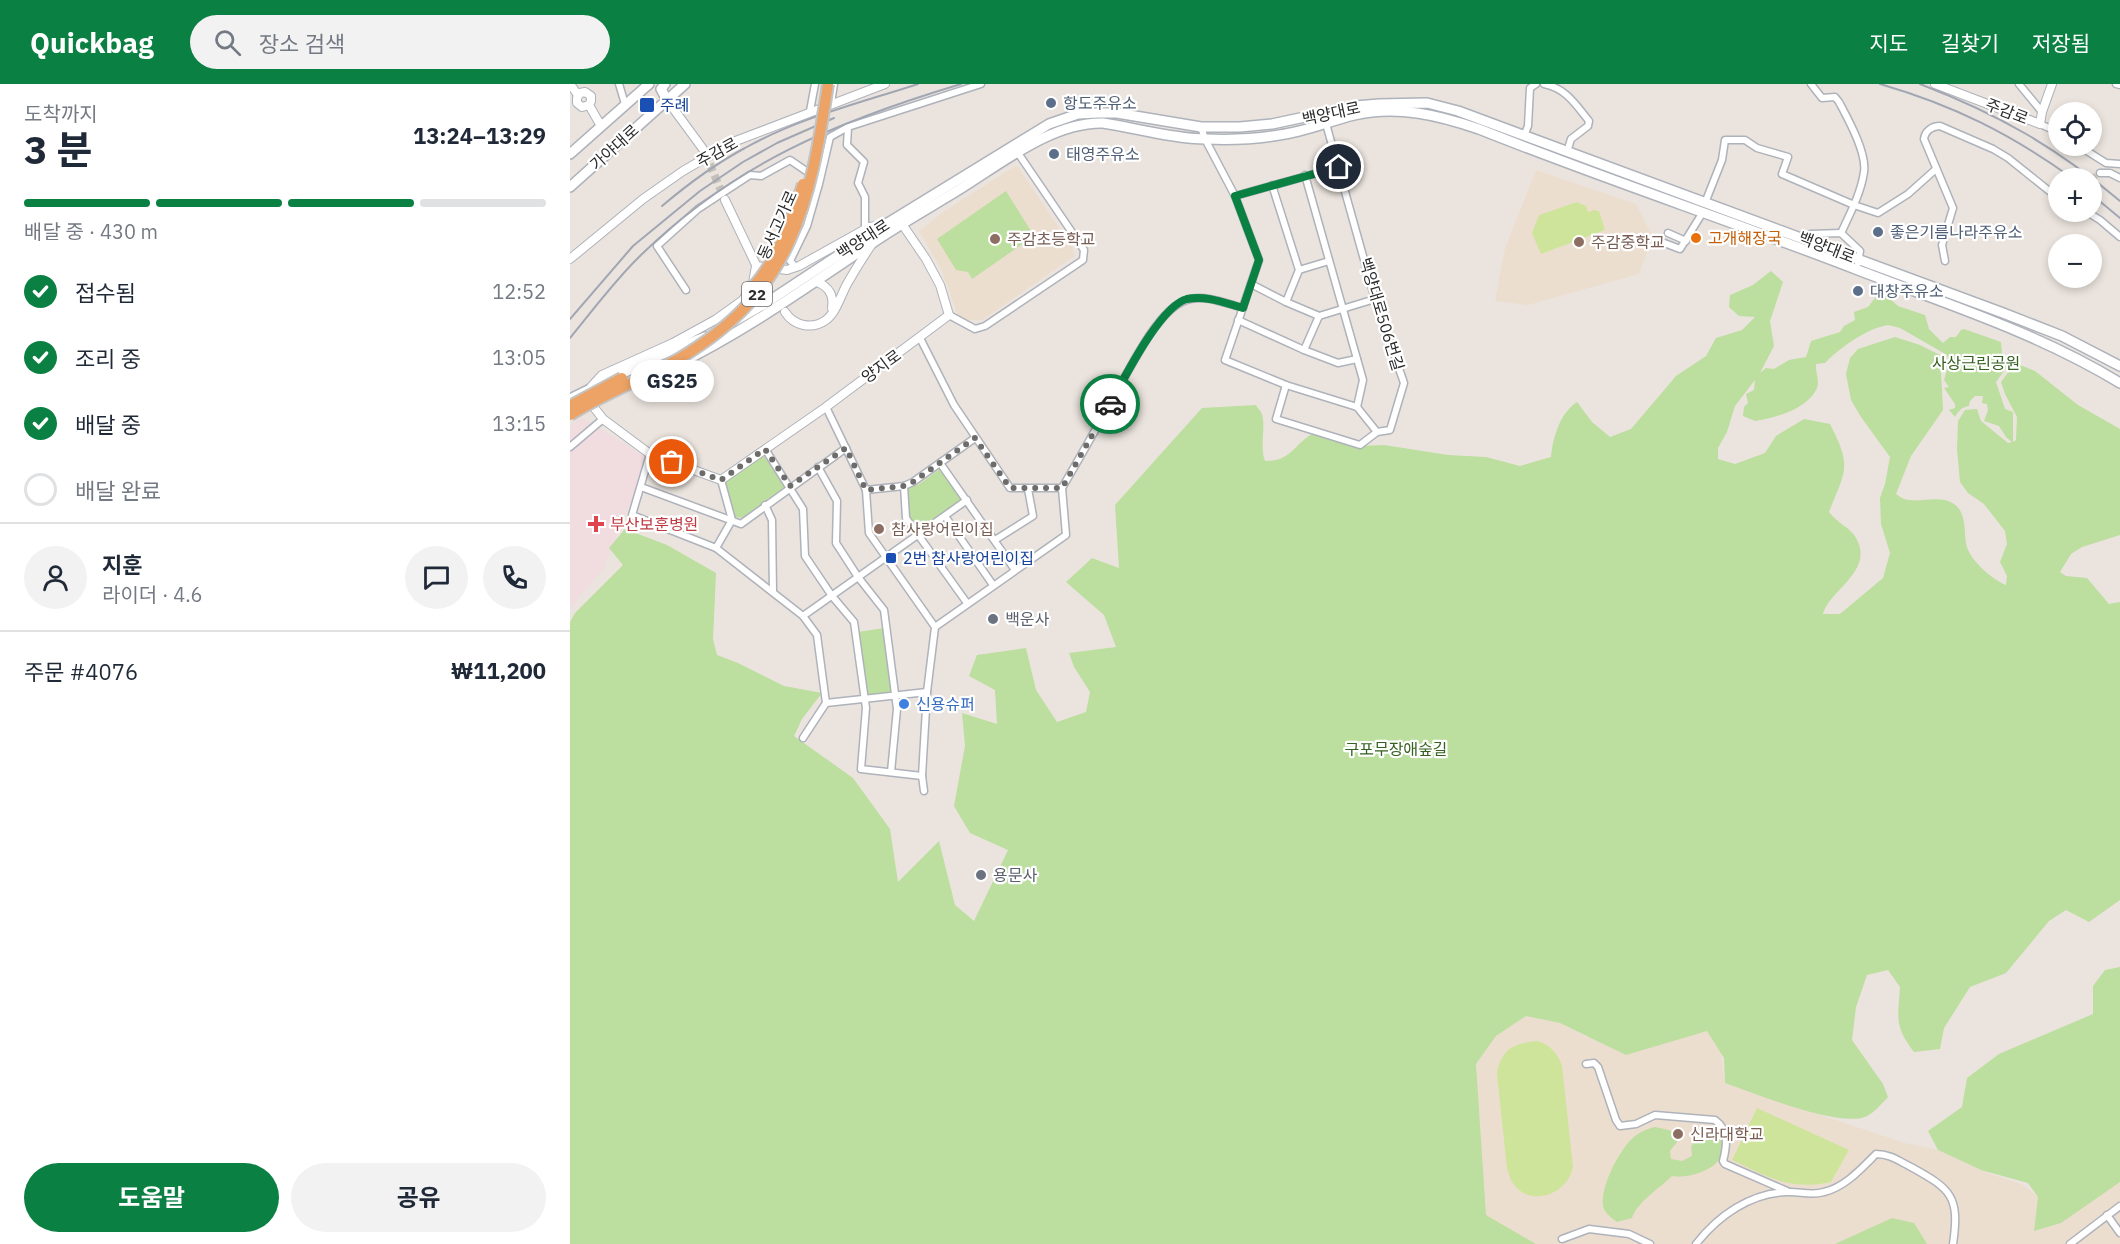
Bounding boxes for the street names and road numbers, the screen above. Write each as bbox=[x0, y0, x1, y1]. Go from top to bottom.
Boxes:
street label: 주감로 bbox=[1983, 94, 2031, 128]
street label: 백양대로 bbox=[1300, 97, 1362, 129]
street label: 가야대로 bbox=[585, 120, 643, 174]
street label: 주감로 bbox=[693, 132, 741, 171]
street label: 동서고가로 bbox=[753, 187, 801, 263]
street label: 백양대로 bbox=[833, 214, 893, 263]
street label: 백양대로 bbox=[1796, 227, 1858, 267]
street label: 백양대로506번길 bbox=[1355, 255, 1409, 373]
road number: 22 bbox=[742, 282, 772, 306]
street label: 양지로 bbox=[857, 345, 905, 387]

